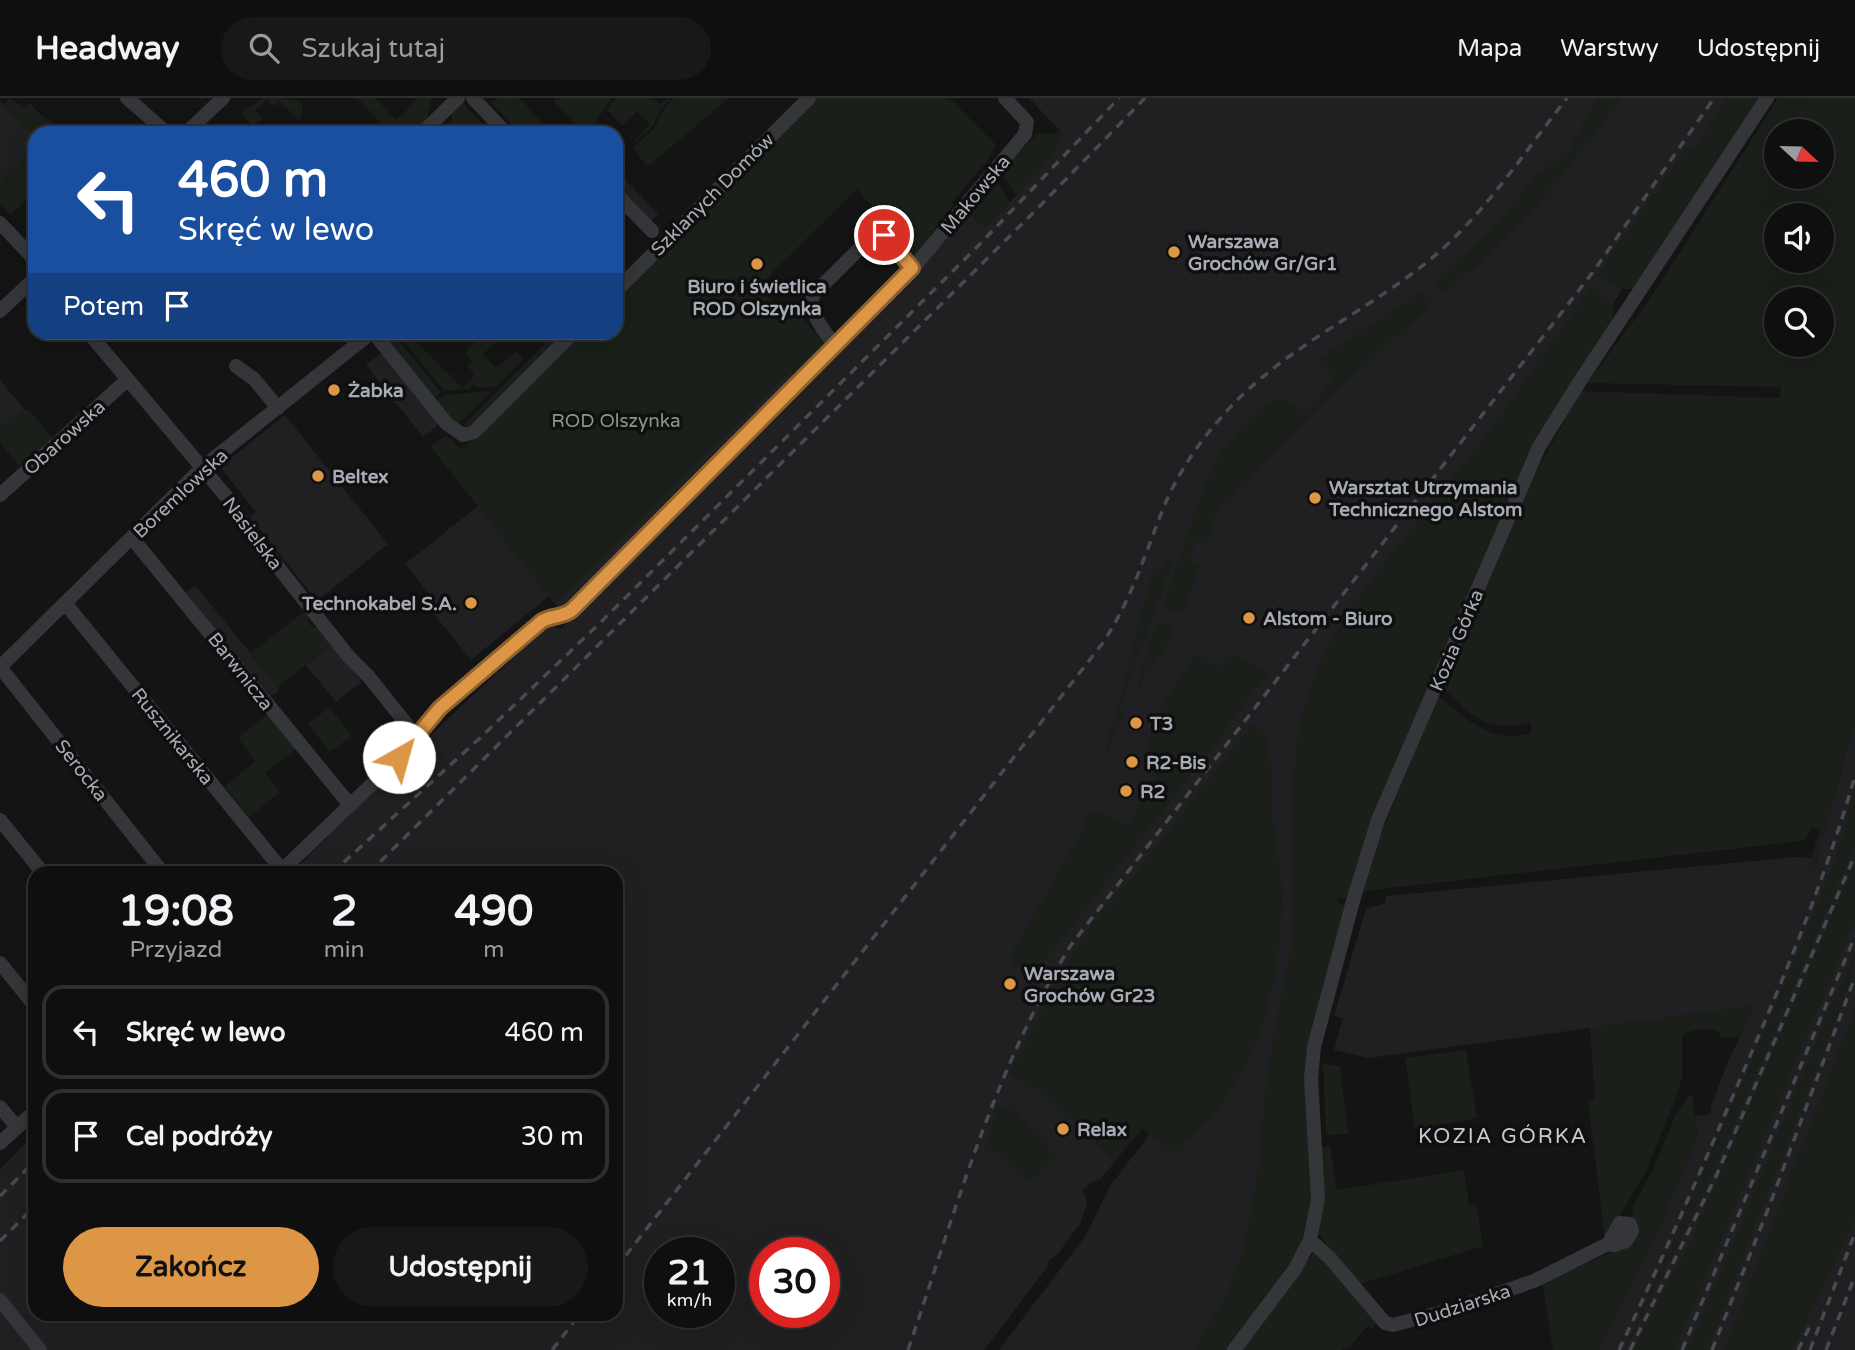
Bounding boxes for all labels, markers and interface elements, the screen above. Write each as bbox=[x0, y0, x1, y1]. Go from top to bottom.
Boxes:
search box bbox=[221, 17, 711, 80]
text: Headway bbox=[35, 29, 179, 68]
icon: search bbox=[245, 29, 283, 67]
text: Szukaj tutaj bbox=[301, 33, 445, 64]
text: Mapa bbox=[1457, 34, 1522, 63]
text: Warstwy bbox=[1560, 34, 1659, 63]
text: Udostępnij bbox=[1697, 34, 1820, 63]
north arrow bbox=[1764, 119, 1834, 189]
map controls bbox=[1764, 119, 1834, 357]
street label: Szklanych Domów bbox=[647, 129, 779, 261]
text: 460 m bbox=[178, 151, 328, 210]
street label: Makowska bbox=[937, 151, 1015, 238]
icon: left bbox=[63, 154, 154, 245]
button: sound bbox=[1764, 203, 1834, 273]
pin bbox=[854, 205, 914, 265]
text: Skręć w lewo bbox=[178, 211, 374, 249]
icon: arrive bbox=[865, 216, 903, 254]
place label: Warszawa Grochów Gr/Gr1 bbox=[1188, 231, 1338, 275]
marker: Warszawa Grochów Gr/Gr1 bbox=[1166, 244, 1182, 260]
marker: Biuro i świetlica ROD Olszynka bbox=[749, 256, 765, 272]
place label: Biuro i świetlica ROD Olszynka bbox=[687, 276, 827, 321]
icon: arrive bbox=[158, 287, 196, 325]
button: search bbox=[1764, 287, 1834, 357]
text: Potem bbox=[63, 291, 144, 322]
place label: Żabka bbox=[348, 380, 404, 402]
marker: Żabka bbox=[326, 382, 342, 398]
street label: Obarowska bbox=[20, 396, 110, 480]
park label: ROD Olszynka bbox=[551, 410, 681, 432]
street label: Boremlowska bbox=[129, 444, 232, 543]
place label: Beltex bbox=[332, 466, 389, 488]
marker: Beltex bbox=[310, 468, 326, 484]
place label: Warsztat Utrzymania Technicznego Alstom bbox=[1328, 477, 1522, 522]
marker: Warsztat Utrzymania Technicznego Alstom bbox=[1307, 490, 1323, 506]
street label: Nasielska bbox=[218, 493, 287, 574]
street label: Kozia Górka bbox=[1426, 586, 1488, 694]
place label: Technokabel S.A. bbox=[301, 593, 457, 615]
marker: Technokabel S.A. bbox=[463, 595, 479, 611]
place label: Alstom - Biuro bbox=[1263, 608, 1392, 630]
marker: Alstom - Biuro bbox=[1241, 610, 1257, 626]
street label: Barwnicza bbox=[203, 628, 277, 715]
street label: Rusznikarska bbox=[127, 684, 218, 789]
place label: T3 bbox=[1149, 713, 1174, 735]
marker: T3 bbox=[1128, 715, 1144, 731]
position arrow bbox=[362, 720, 436, 794]
street label: Serocka bbox=[50, 735, 112, 806]
place label: R2-Bis bbox=[1146, 752, 1206, 774]
marker: R2-Bis bbox=[1124, 754, 1140, 770]
place label: R2 bbox=[1140, 781, 1165, 803]
marker: R2 bbox=[1118, 783, 1134, 799]
text: 19:08 bbox=[118, 886, 234, 937]
text: 2 bbox=[331, 886, 357, 937]
text: 490 bbox=[454, 886, 533, 937]
text: Przyjazd bbox=[130, 936, 222, 964]
text: min bbox=[324, 936, 365, 964]
text: m bbox=[483, 936, 504, 964]
place label: Warszawa Grochów Gr23 bbox=[1024, 963, 1156, 1007]
marker: Warszawa Grochów Gr23 bbox=[1002, 976, 1018, 992]
icon: left bbox=[67, 1013, 105, 1051]
text: Skręć w lewo bbox=[126, 1017, 286, 1048]
text: 460 m bbox=[504, 1017, 584, 1048]
icon: arrive bbox=[67, 1117, 105, 1155]
place label: Relax bbox=[1077, 1119, 1127, 1141]
text: Cel podróży bbox=[126, 1121, 273, 1152]
text: 30 m bbox=[521, 1121, 584, 1152]
marker: Relax bbox=[1055, 1121, 1071, 1137]
district label: KOZIA GÓRKA bbox=[1418, 1124, 1588, 1149]
button: Zakończ bbox=[63, 1227, 319, 1307]
button: Udostępnij bbox=[333, 1227, 588, 1307]
speed limit sign: 30 bbox=[749, 1237, 840, 1328]
text: 21 bbox=[668, 1252, 711, 1294]
street label: Dudziarska bbox=[1411, 1280, 1513, 1332]
text: km/h bbox=[667, 1289, 712, 1311]

